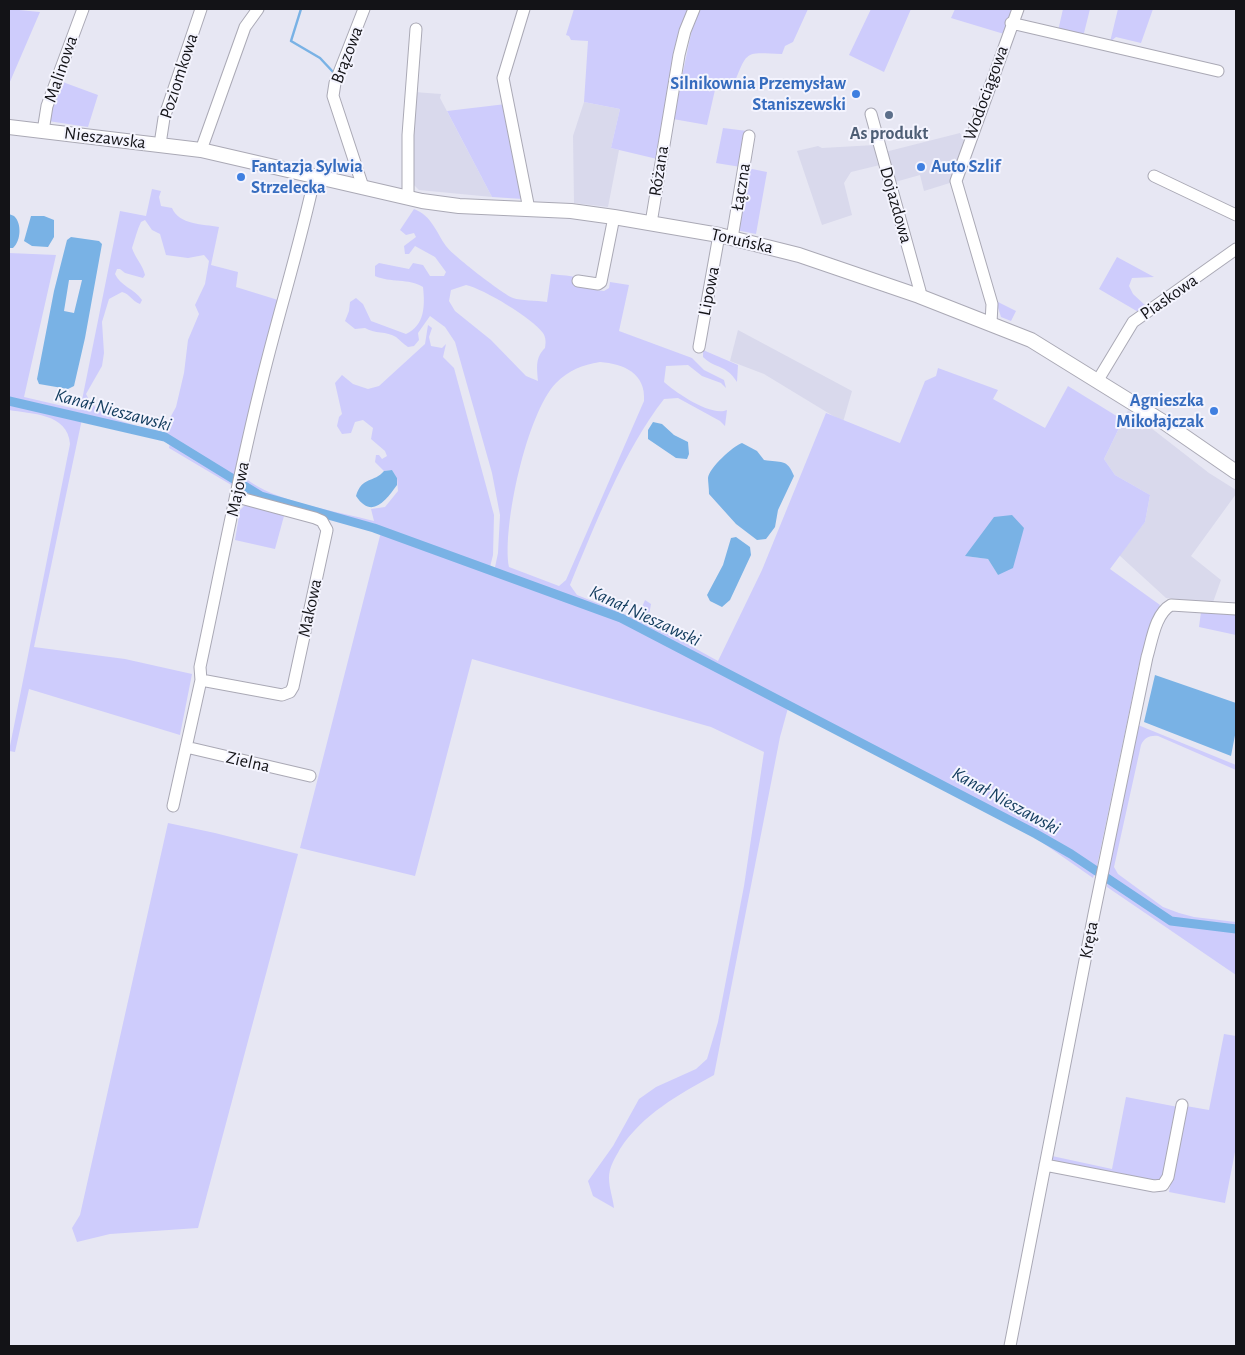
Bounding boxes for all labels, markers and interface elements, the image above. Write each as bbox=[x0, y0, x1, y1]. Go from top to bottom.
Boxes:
street label: Brązowa bbox=[326, 23, 368, 87]
street label: Poziomkowa bbox=[155, 30, 203, 122]
street label: Malinowa bbox=[40, 33, 82, 105]
street label: Wodociągowa bbox=[959, 43, 1013, 143]
place label: Silnikownia Przemysław Staniszewski bbox=[670, 73, 846, 116]
marker: Silnikownia Przemysław Staniszewski bbox=[850, 88, 862, 100]
marker: As produkt bbox=[883, 109, 895, 121]
street label: Nieszawska bbox=[63, 122, 147, 154]
place label: As produkt bbox=[850, 123, 928, 145]
street label: Różana bbox=[644, 144, 674, 198]
place label: Fantazja Sylwia Strzelecka bbox=[251, 156, 363, 198]
place label: Auto Szlif bbox=[931, 156, 1000, 178]
marker: Auto Szlif bbox=[915, 161, 927, 173]
street label: Łączna bbox=[727, 162, 755, 212]
street label: Dojazdowa bbox=[875, 164, 917, 246]
marker: Fantazja Sylwia Strzelecka bbox=[235, 171, 247, 183]
street label: Toruńska bbox=[709, 223, 775, 259]
street label: Lipowa bbox=[694, 265, 724, 317]
street label: Piaskowa bbox=[1136, 269, 1202, 325]
water label: Kanał Nieszawski bbox=[52, 383, 174, 437]
place label: Agnieszka Mikołajczak bbox=[1116, 390, 1204, 432]
marker: Agnieszka Mikołajczak bbox=[1208, 405, 1220, 417]
street label: Majowa bbox=[222, 459, 254, 519]
street label: Makowa bbox=[293, 577, 327, 639]
water label: Kanał Nieszawski bbox=[586, 580, 704, 652]
street label: Zielna bbox=[224, 747, 272, 777]
water label: Kanał Nieszawski bbox=[948, 762, 1064, 840]
street label: Kręta bbox=[1075, 919, 1103, 961]

